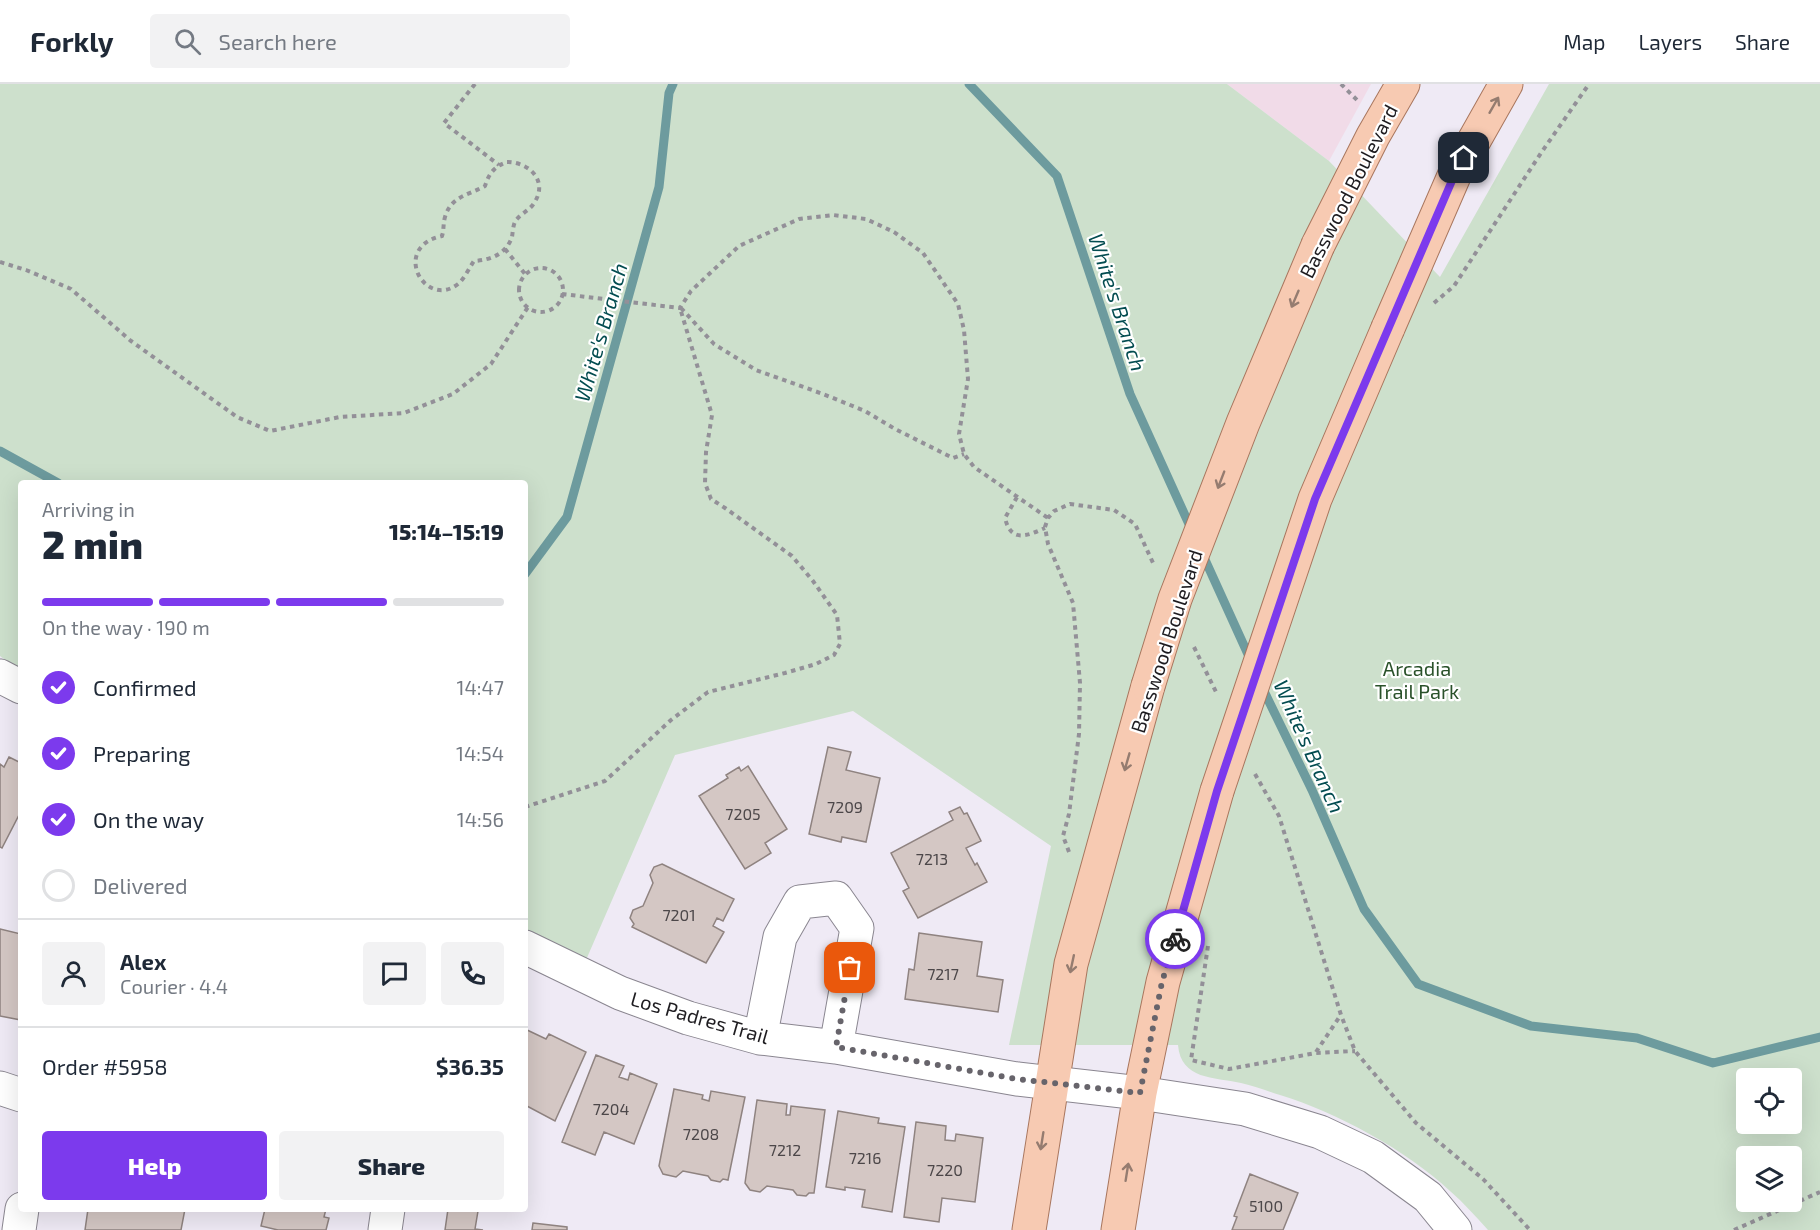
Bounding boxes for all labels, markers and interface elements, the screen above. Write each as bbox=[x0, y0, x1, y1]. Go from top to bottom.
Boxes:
search box bbox=[150, 14, 570, 68]
text: Forkly bbox=[30, 24, 114, 58]
icon: search bbox=[171, 25, 204, 58]
text: Search here bbox=[219, 28, 337, 54]
text: Map bbox=[1563, 29, 1605, 54]
text: Layers bbox=[1638, 29, 1702, 54]
text: Share bbox=[1735, 29, 1790, 54]
one-way arrow bbox=[1489, 97, 1501, 114]
street label: Basswood Boulevard bbox=[1294, 100, 1402, 282]
pin bbox=[1438, 132, 1489, 183]
icon: home bbox=[1447, 141, 1480, 174]
water label: White's Branch bbox=[1084, 230, 1152, 374]
water label: White's Branch bbox=[568, 260, 632, 404]
one-way arrow bbox=[1289, 290, 1301, 308]
one-way arrow bbox=[1215, 470, 1226, 488]
text: Arriving in bbox=[42, 497, 135, 521]
text: 15:14–15:19 bbox=[389, 518, 504, 544]
text: 2 min bbox=[42, 520, 143, 567]
street label: Basswood Boulevard bbox=[1125, 546, 1207, 736]
text: On the way · 190 m bbox=[42, 615, 210, 639]
park label: Arcadia Trail Park bbox=[1375, 656, 1459, 703]
icon: check bbox=[42, 671, 75, 704]
text: Confirmed bbox=[93, 674, 197, 700]
text: 14:47 bbox=[456, 675, 504, 699]
water label: White's Branch bbox=[1269, 675, 1351, 817]
icon: check bbox=[42, 737, 75, 770]
text: Preparing bbox=[93, 740, 191, 766]
text: 14:54 bbox=[456, 741, 504, 765]
one-way arrow bbox=[1121, 752, 1132, 771]
house number: 7209 bbox=[827, 797, 863, 816]
icon: check bbox=[42, 803, 75, 836]
house number: 7205 bbox=[725, 804, 761, 823]
text: On the way bbox=[93, 806, 204, 832]
text: 14:56 bbox=[457, 807, 504, 831]
house number: 7213 bbox=[916, 849, 948, 868]
text: Delivered bbox=[93, 872, 188, 898]
house number: 7201 bbox=[662, 905, 696, 924]
courier bbox=[1145, 909, 1205, 969]
icon: bike bbox=[1159, 923, 1192, 956]
button: person bbox=[42, 942, 105, 1005]
button: chat bbox=[363, 942, 426, 1005]
button: phone bbox=[441, 942, 504, 1005]
pin bbox=[824, 942, 875, 993]
text: Alex bbox=[120, 948, 166, 974]
icon: bag bbox=[833, 951, 866, 984]
one-way arrow bbox=[1065, 955, 1077, 974]
house number: 7217 bbox=[927, 964, 959, 983]
text: Courier · 4.4 bbox=[120, 974, 228, 998]
street label: Los Padres Trail bbox=[628, 986, 772, 1048]
text: Order #5958 bbox=[42, 1053, 168, 1079]
text: $36.35 bbox=[436, 1053, 504, 1079]
map controls bbox=[1736, 1068, 1802, 1212]
button: locate bbox=[1736, 1068, 1802, 1134]
house number: 7204 bbox=[593, 1099, 629, 1118]
house number: 7208 bbox=[683, 1124, 719, 1143]
button: Help bbox=[42, 1131, 267, 1200]
button: Share bbox=[279, 1131, 504, 1200]
one-way arrow bbox=[1036, 1131, 1047, 1151]
house number: 7212 bbox=[769, 1140, 801, 1159]
button: layers bbox=[1736, 1146, 1802, 1212]
house number: 7216 bbox=[849, 1148, 881, 1167]
house number: 7220 bbox=[927, 1160, 963, 1179]
one-way arrow bbox=[1122, 1163, 1133, 1183]
house number: 5100 bbox=[1249, 1196, 1283, 1215]

